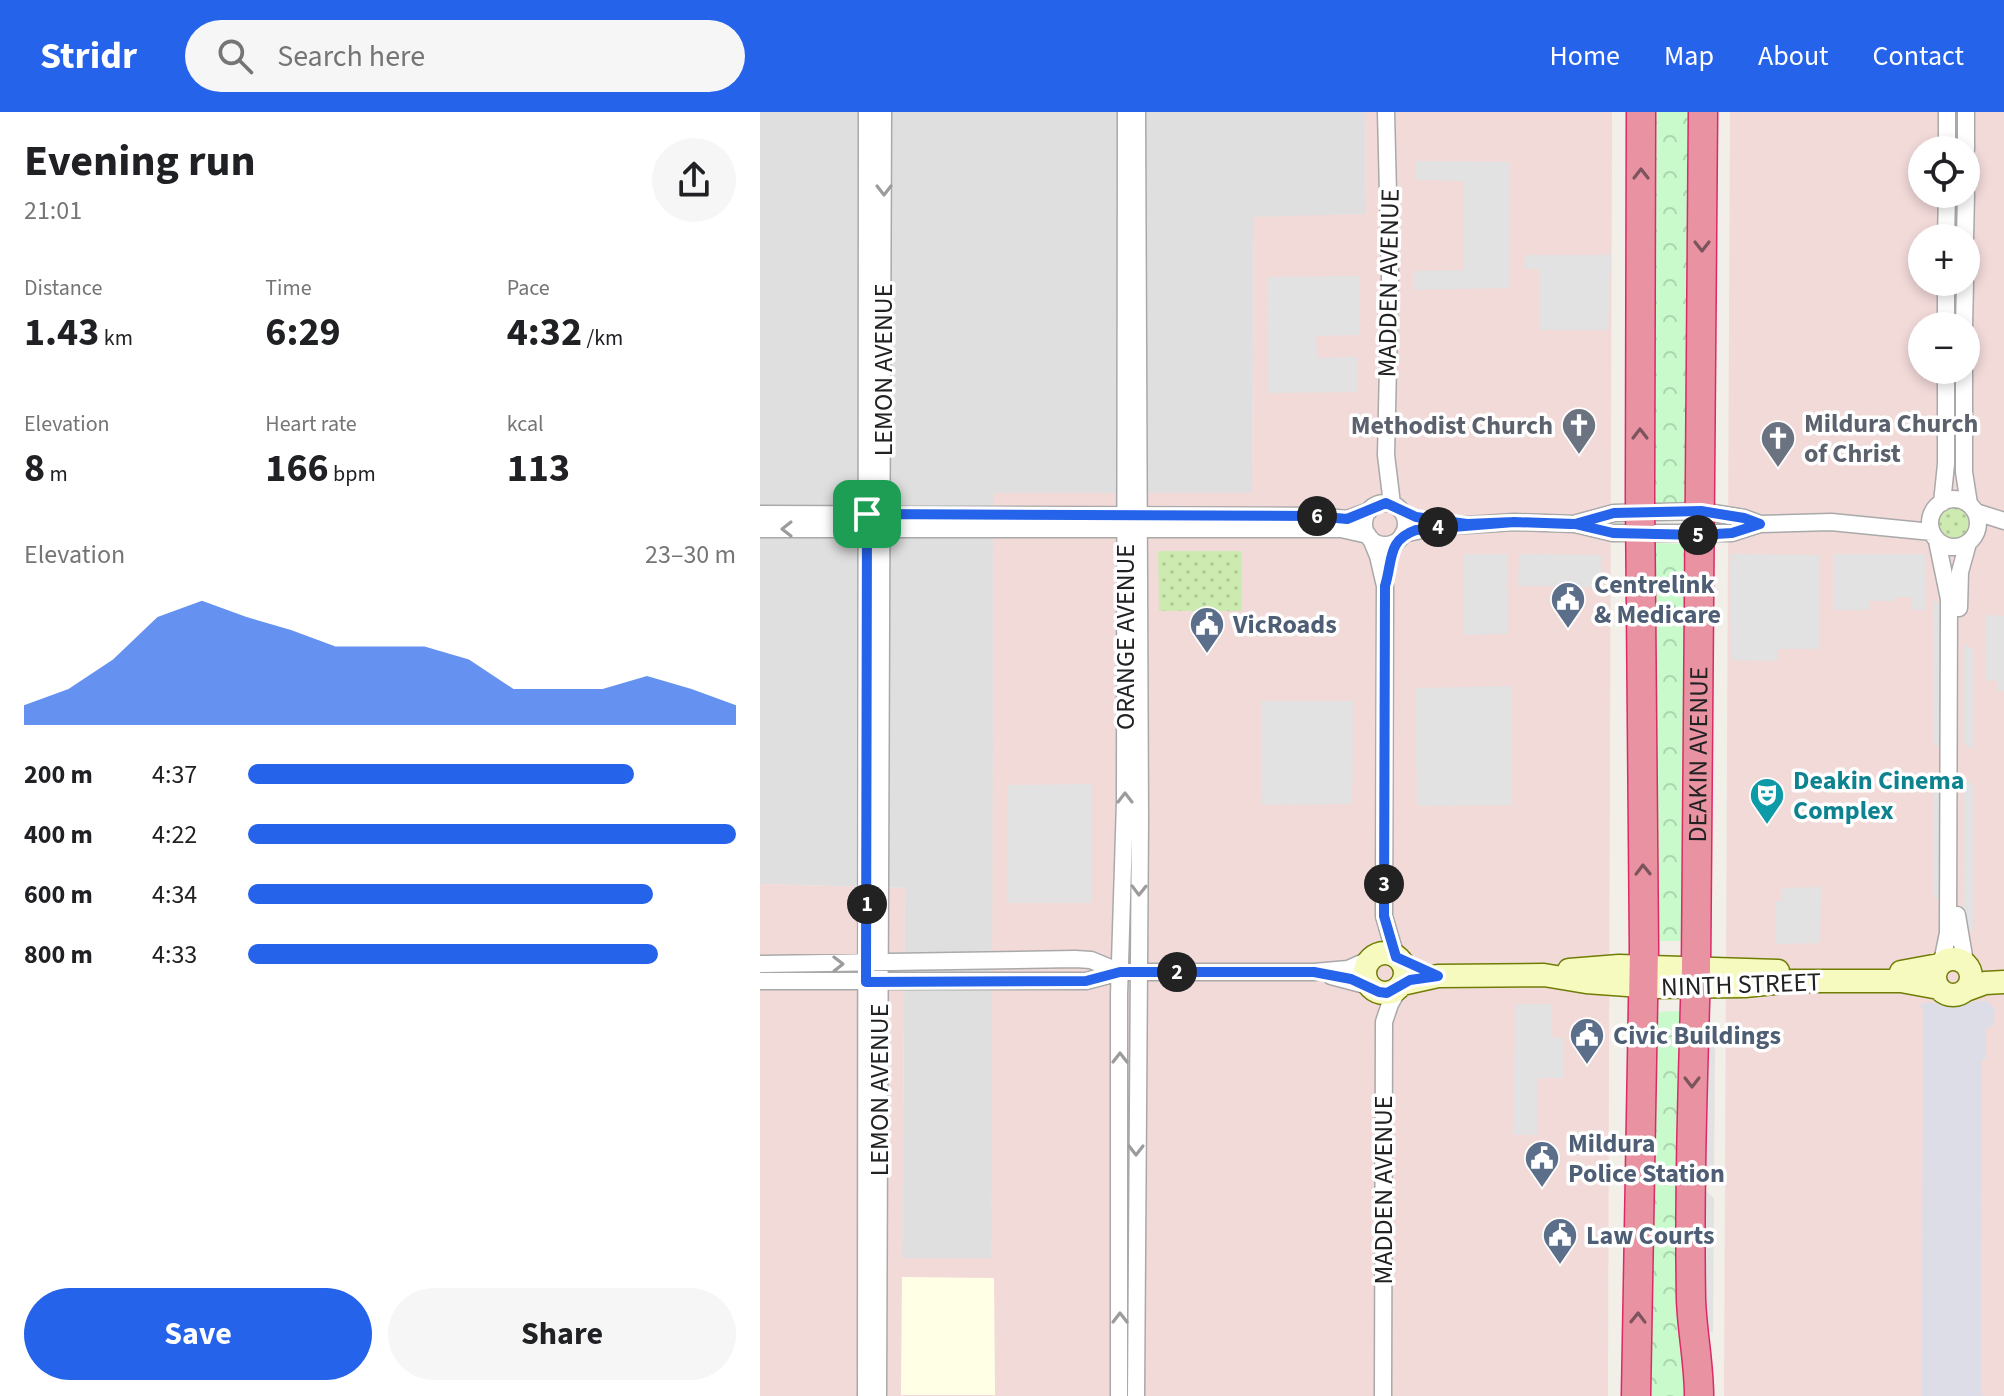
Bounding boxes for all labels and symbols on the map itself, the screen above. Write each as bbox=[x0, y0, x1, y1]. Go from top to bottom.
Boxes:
one-way arrow bbox=[1632, 167, 1650, 180]
one-way arrow bbox=[875, 184, 893, 197]
street label: MADDEN AVENUE bbox=[1368, 188, 1409, 378]
one-way arrow bbox=[1694, 240, 1711, 253]
street label: LEMON AVENUE bbox=[865, 284, 902, 456]
place label: Mildura Church of Christ bbox=[1804, 405, 1978, 472]
church icon: Methodist Church bbox=[1560, 406, 1598, 456]
place label: Methodist Church bbox=[1351, 407, 1553, 444]
church icon: Mildura Church of Christ bbox=[1759, 419, 1797, 469]
one-way arrow bbox=[1631, 427, 1649, 440]
pin bbox=[833, 480, 901, 548]
pin: 6 bbox=[1297, 496, 1337, 536]
pin: 4 bbox=[1418, 507, 1458, 547]
pin: 5 bbox=[1678, 515, 1718, 555]
one-way arrow bbox=[780, 520, 793, 538]
street label: ORANGE AVENUE bbox=[1107, 544, 1144, 730]
place label: Centrelink & Medicare bbox=[1594, 566, 1721, 633]
public building icon: Centrelink & Medicare bbox=[1549, 580, 1587, 630]
public building icon: VicRoads bbox=[1188, 605, 1226, 655]
place label: VicRoads bbox=[1232, 606, 1337, 643]
street label: DEAKIN AVENUE bbox=[1679, 666, 1717, 843]
place label: Deakin Cinema Complex bbox=[1793, 762, 1965, 829]
theatre icon: Deakin Cinema Complex bbox=[1748, 776, 1786, 826]
one-way arrow bbox=[1116, 791, 1134, 804]
one-way arrow bbox=[1634, 863, 1652, 876]
pin: 3 bbox=[1364, 864, 1404, 904]
pin: 1 bbox=[847, 884, 887, 924]
one-way arrow bbox=[1130, 884, 1148, 897]
pin: 2 bbox=[1157, 952, 1197, 992]
one-way arrow bbox=[832, 955, 845, 973]
street label: NINTH STREET bbox=[1660, 963, 1822, 1006]
street label: LEMON AVENUE bbox=[861, 1004, 898, 1176]
public building icon: Civic Buildings bbox=[1568, 1016, 1606, 1066]
place label: Civic Buildings bbox=[1613, 1017, 1781, 1054]
one-way arrow bbox=[1111, 1051, 1129, 1064]
one-way arrow bbox=[1683, 1076, 1701, 1089]
street label: MADDEN AVENUE bbox=[1365, 1096, 1402, 1284]
place label: Mildura Police Station bbox=[1568, 1125, 1725, 1192]
public building icon: Mildura Police Station bbox=[1523, 1139, 1561, 1189]
one-way arrow bbox=[1127, 1144, 1145, 1157]
public building icon: Law Courts bbox=[1541, 1216, 1579, 1266]
place label: Law Courts bbox=[1586, 1217, 1714, 1254]
one-way arrow bbox=[1111, 1311, 1129, 1324]
one-way arrow bbox=[1629, 1311, 1647, 1324]

